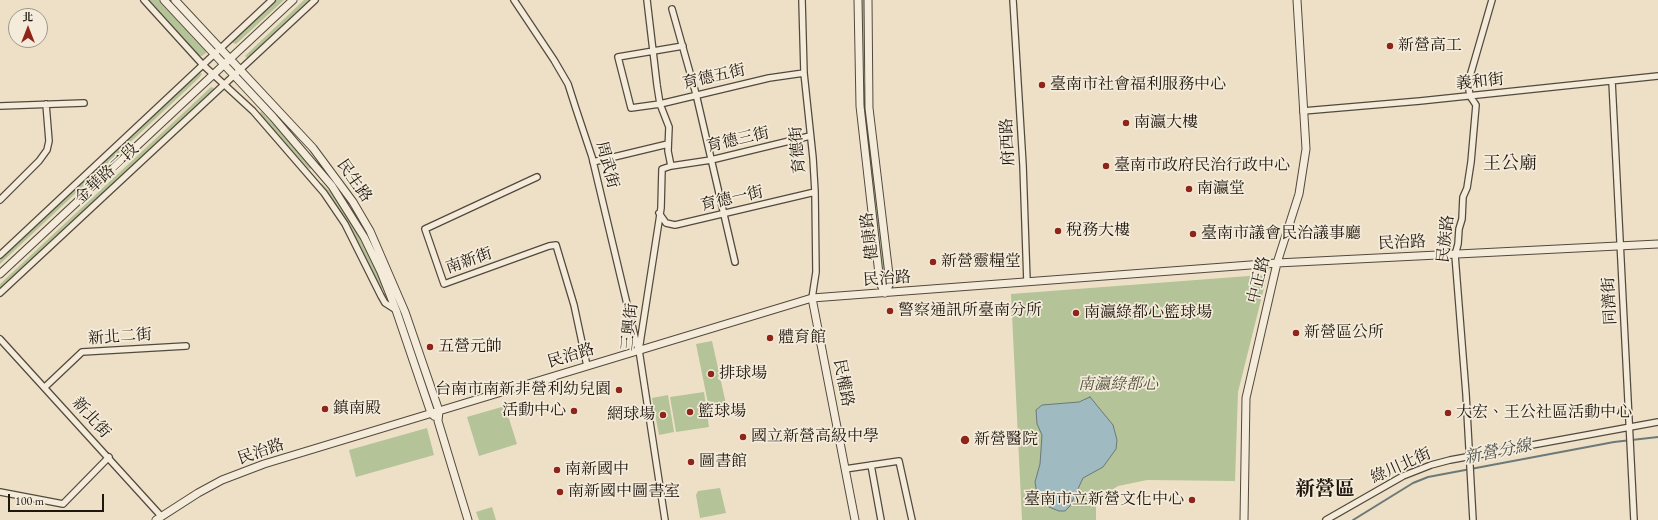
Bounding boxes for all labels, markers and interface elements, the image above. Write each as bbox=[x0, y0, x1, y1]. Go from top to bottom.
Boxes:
north arrow bbox=[8, 8, 48, 48]
text: 北 bbox=[23, 10, 34, 24]
place label: 新營高工 bbox=[1398, 36, 1462, 56]
marker: 新營高工 bbox=[1385, 41, 1395, 51]
street label: 育德五街 bbox=[681, 60, 747, 94]
street label: 義和街 bbox=[1455, 70, 1505, 94]
place label: 臺南市社會福利服務中心 bbox=[1050, 75, 1226, 95]
marker: 臺南市社會福利服務中心 bbox=[1037, 80, 1047, 90]
place label: 南瀛大樓 bbox=[1134, 113, 1198, 133]
street label: 府西路 bbox=[997, 118, 1019, 166]
marker: 南瀛大樓 bbox=[1121, 118, 1131, 128]
street label: 育德三街 bbox=[705, 123, 771, 157]
street label: 育德街 bbox=[786, 125, 810, 175]
street label: 周武街 bbox=[592, 139, 622, 191]
street label: 金華路二段 bbox=[71, 140, 143, 208]
district label: 王公廟 bbox=[1483, 153, 1537, 175]
street label: 民生路 bbox=[332, 156, 376, 206]
place label: 臺南市政府民治行政中心 bbox=[1114, 156, 1290, 176]
marker: 臺南市政府民治行政中心 bbox=[1101, 161, 1111, 171]
place label: 南瀛堂 bbox=[1197, 179, 1245, 199]
street label: 育德一街 bbox=[699, 182, 765, 216]
marker: 南瀛堂 bbox=[1184, 184, 1194, 194]
street label: 健康路 bbox=[858, 211, 882, 261]
street label: 民族路 bbox=[1434, 214, 1458, 264]
place label: 稅務大樓 bbox=[1066, 221, 1130, 241]
place label: 臺南市議會民治議事廳 bbox=[1201, 224, 1361, 244]
marker: 稅務大樓 bbox=[1053, 226, 1063, 236]
marker: 臺南市議會民治議事廳 bbox=[1188, 229, 1198, 239]
street label: 民治路 bbox=[1378, 232, 1426, 254]
street label: 南新街 bbox=[443, 244, 495, 278]
place label: 新營靈糧堂 bbox=[941, 252, 1021, 272]
street label: 中正路 bbox=[1244, 254, 1274, 306]
marker: 新營靈糧堂 bbox=[928, 257, 938, 267]
street label: 民治路 bbox=[862, 268, 912, 290]
street label: 同濟街 bbox=[1599, 277, 1621, 325]
place label: 警察通訊所臺南分所 bbox=[898, 301, 1042, 321]
street label: 三興街 bbox=[618, 302, 642, 352]
place label: 南瀛綠都心籃球場 bbox=[1084, 303, 1212, 323]
marker: 警察通訊所臺南分所 bbox=[885, 306, 895, 316]
marker: 南瀛綠都心籃球場 bbox=[1071, 308, 1081, 318]
place label: 新營區公所 bbox=[1304, 323, 1384, 343]
street label: 新北二街 bbox=[87, 325, 153, 349]
place label: 體育館 bbox=[778, 328, 826, 348]
marker: 新營區公所 bbox=[1291, 328, 1301, 338]
marker: 體育館 bbox=[765, 333, 775, 343]
place label: 五營元帥 bbox=[438, 337, 502, 357]
street label: 民治路 bbox=[545, 340, 597, 372]
marker: 五營元帥 bbox=[425, 342, 435, 352]
street label: 民權路 bbox=[829, 358, 857, 408]
place label: 排球場 bbox=[719, 364, 767, 384]
marker: 排球場 bbox=[706, 369, 716, 379]
park label: 南瀛綠都心 bbox=[1078, 375, 1158, 395]
place label: 台南市南新非營利幼兒園 bbox=[435, 380, 611, 400]
marker: 台南市南新非營利幼兒園 bbox=[614, 385, 624, 395]
street label: 新北街 bbox=[68, 394, 114, 442]
place label: 鎮南殿 bbox=[333, 399, 381, 419]
place label: 活動中心 bbox=[502, 401, 566, 421]
place label: 籃球場 bbox=[698, 402, 746, 422]
place label: 大宏、王公社區活動中心 bbox=[1456, 403, 1632, 423]
marker: 鎮南殿 bbox=[320, 404, 330, 414]
place label: 網球場 bbox=[607, 405, 655, 425]
marker: 活動中心 bbox=[569, 406, 579, 416]
marker: 籃球場 bbox=[685, 407, 695, 417]
marker: 大宏、王公社區活動中心 bbox=[1443, 408, 1453, 418]
marker: 網球場 bbox=[658, 410, 668, 420]
place label: 國立新營高級中學 bbox=[751, 427, 879, 447]
place label: 新營醫院 bbox=[974, 430, 1038, 450]
marker: 國立新營高級中學 bbox=[738, 432, 748, 442]
marker: 新營醫院 bbox=[959, 434, 971, 446]
street label: 民治路 bbox=[235, 435, 287, 469]
water label: 新營分線 bbox=[1463, 435, 1533, 469]
street label: 綠川北街 bbox=[1368, 444, 1434, 488]
place label: 圖書館 bbox=[699, 452, 747, 472]
marker: 圖書館 bbox=[686, 457, 696, 467]
place label: 南新國中 bbox=[565, 460, 629, 480]
marker: 南新國中 bbox=[552, 465, 562, 475]
district label: 新營區 bbox=[1295, 478, 1355, 502]
place label: 南新國中圖書室 bbox=[568, 482, 680, 502]
scale bar bbox=[10, 486, 106, 512]
marker: 南新國中圖書室 bbox=[555, 487, 565, 497]
place label: 臺南市立新營文化中心 bbox=[1024, 490, 1184, 510]
text: 100 m bbox=[15, 493, 44, 509]
marker: 臺南市立新營文化中心 bbox=[1187, 495, 1197, 505]

